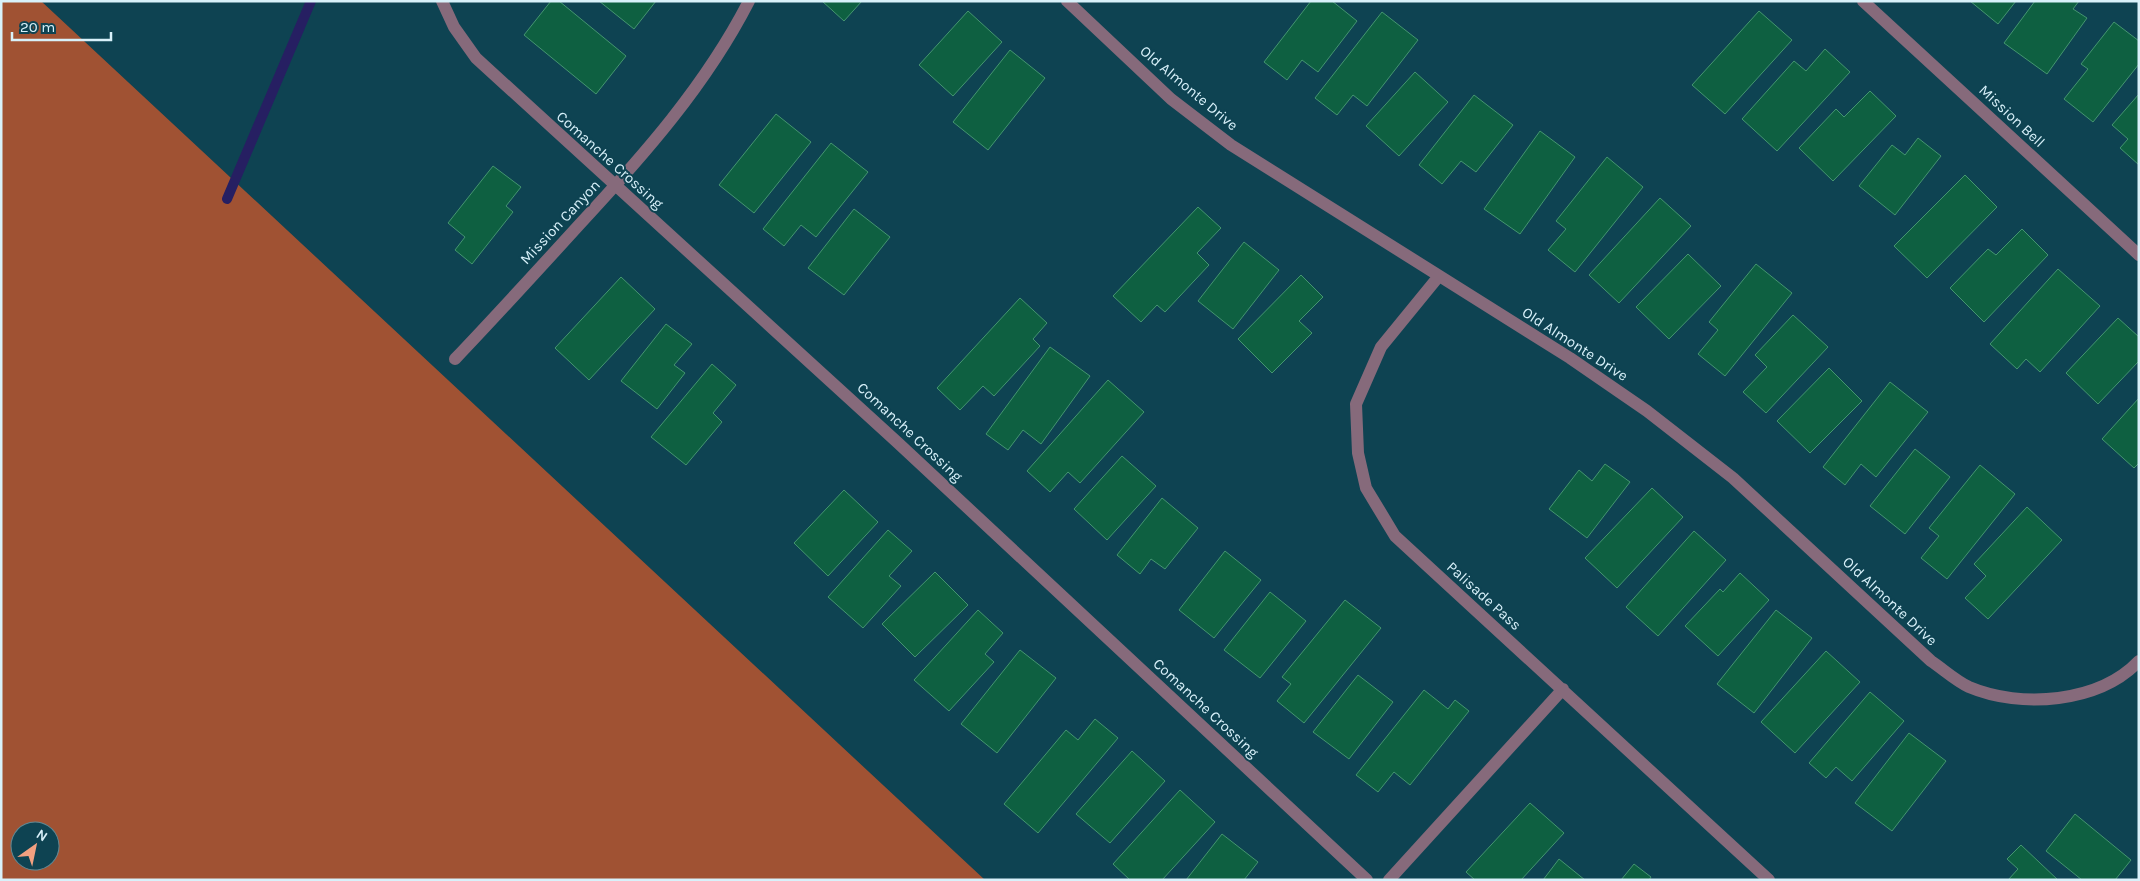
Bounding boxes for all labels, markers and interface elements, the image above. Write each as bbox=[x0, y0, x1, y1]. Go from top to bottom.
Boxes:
scale bar bbox=[12, 10, 111, 42]
text: 20 m bbox=[20, 18, 55, 36]
street label: Old Almonte Drive bbox=[1136, 42, 1242, 134]
street label: Mission Bell bbox=[1975, 81, 2049, 151]
street label: Comanche Crossing bbox=[553, 107, 667, 213]
street label: Mission Canyon bbox=[516, 176, 604, 268]
street label: Old Almonte Drive bbox=[1519, 303, 1631, 385]
street label: Comanche Crossing bbox=[854, 379, 967, 486]
street label: Old Almonte Drive bbox=[1839, 553, 1941, 649]
street label: Palisade Pass bbox=[1443, 558, 1525, 634]
street label: Comanche Crossing bbox=[1150, 655, 1263, 762]
north arrow bbox=[10, 821, 60, 871]
text: N bbox=[33, 826, 51, 845]

